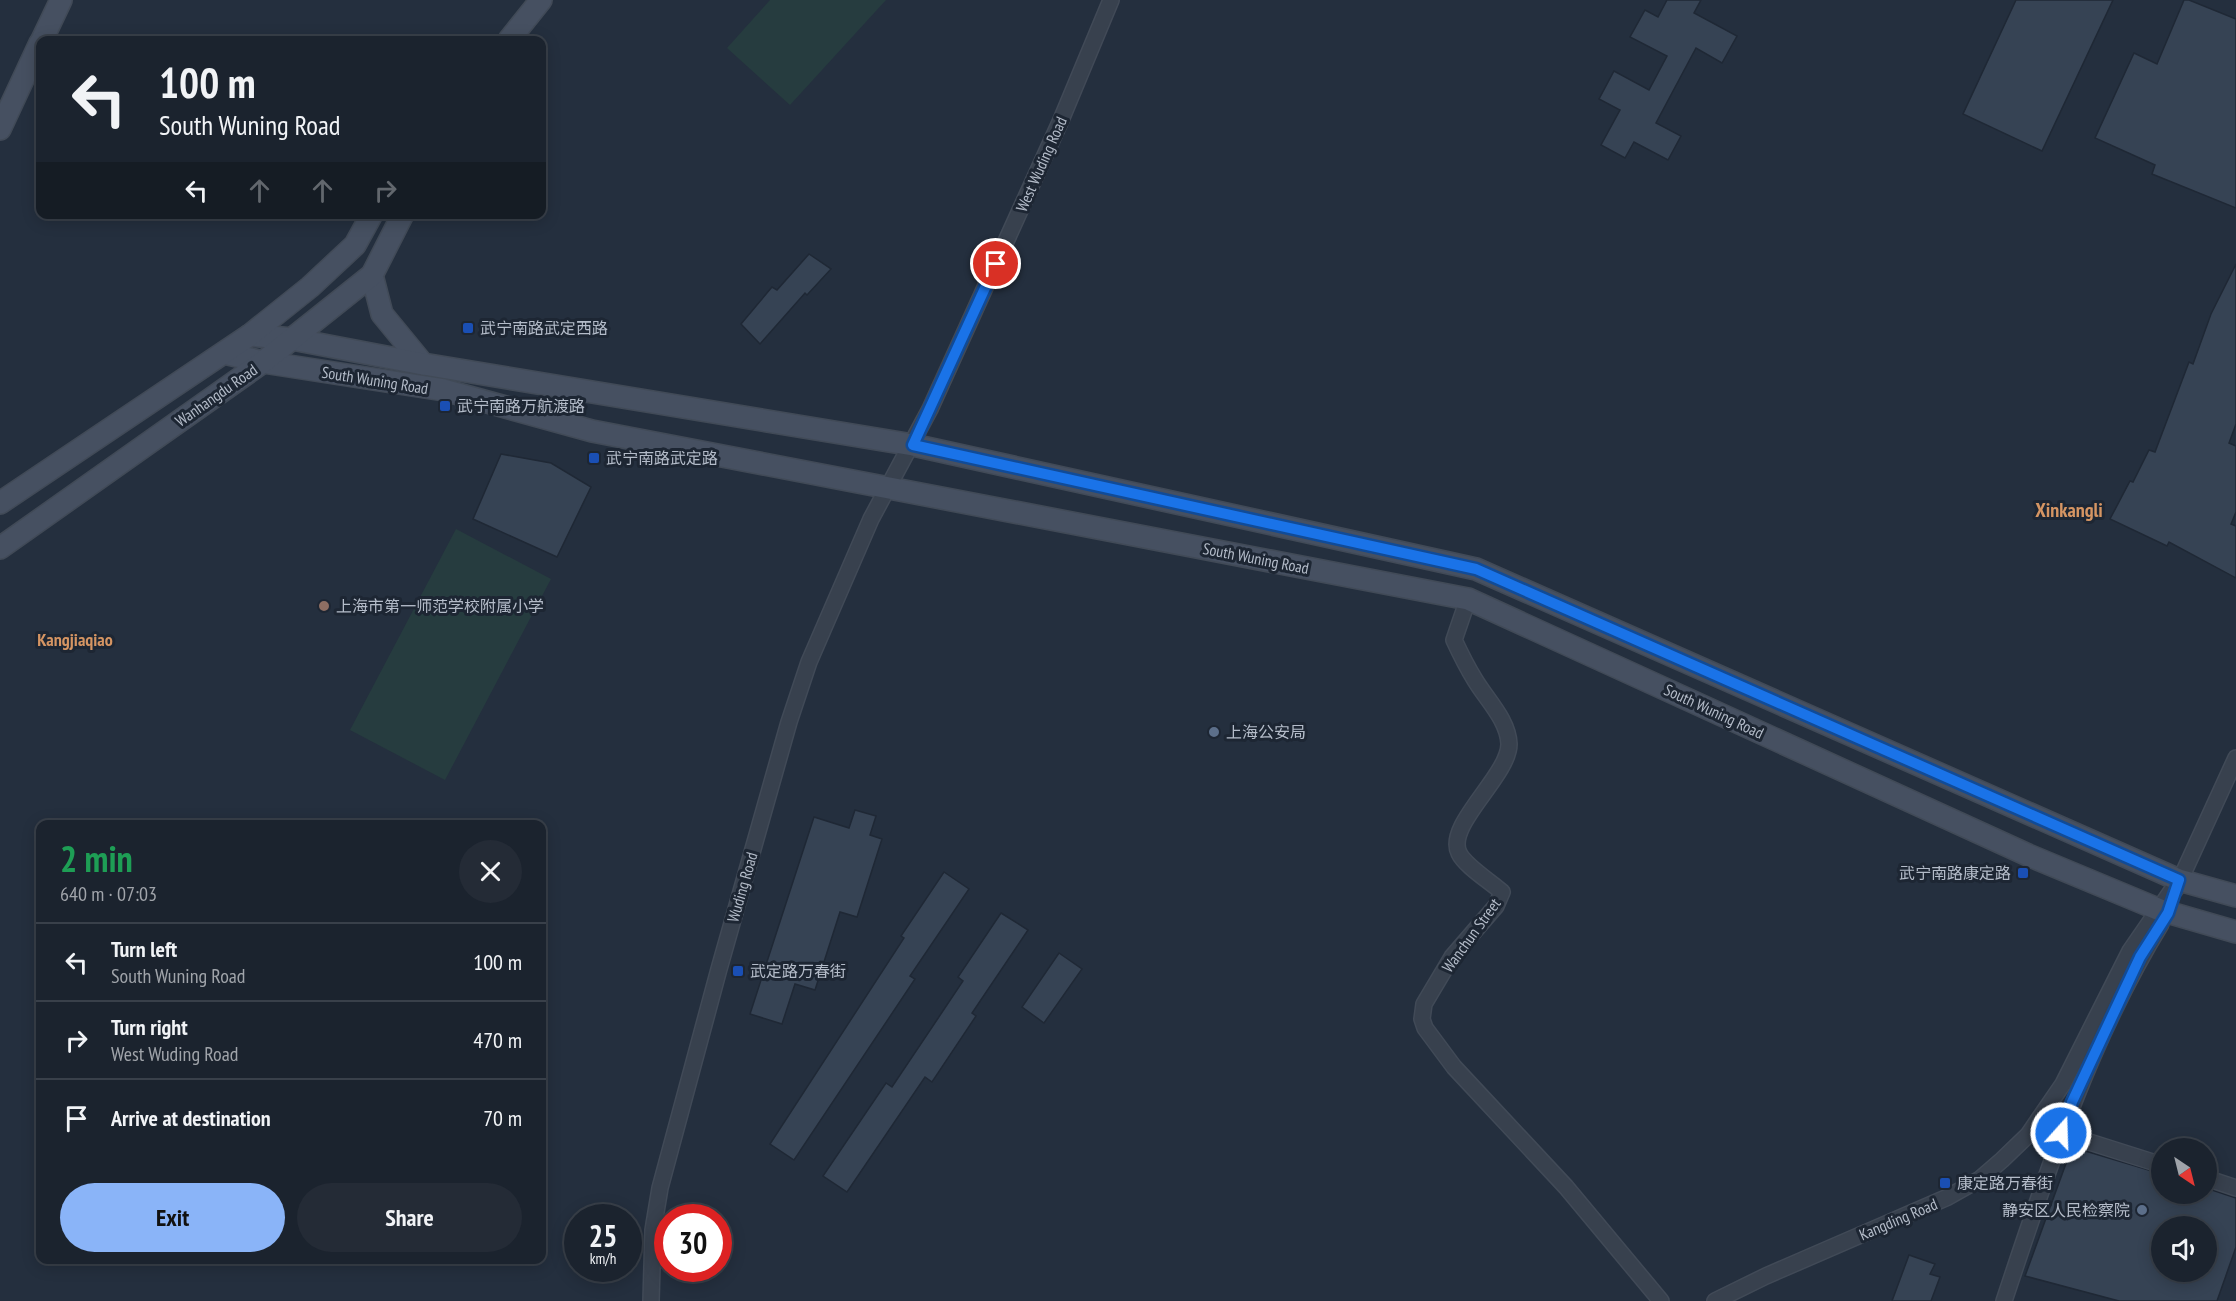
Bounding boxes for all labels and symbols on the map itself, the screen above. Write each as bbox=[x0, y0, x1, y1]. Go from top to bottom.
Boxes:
street label: West Wuding Road bbox=[1011, 113, 1071, 215]
pin bbox=[970, 238, 1021, 289]
place label: 武宁南路武定西路 bbox=[480, 318, 608, 338]
marker: 武宁南路武定西路 bbox=[461, 321, 475, 335]
street label: Wanhangdu Road bbox=[171, 359, 261, 431]
street label: South Wuning Road bbox=[320, 362, 430, 398]
place label: 武宁南路万航渡路 bbox=[457, 396, 585, 416]
marker: 武宁南路万航渡路 bbox=[438, 399, 452, 413]
place label: 武宁南路武定路 bbox=[606, 448, 718, 468]
marker: 武宁南路武定路 bbox=[587, 451, 601, 465]
district label: Xinkangli bbox=[2035, 497, 2103, 523]
street label: South Wuning Road bbox=[1201, 538, 1311, 578]
place label: 上海市第一师范学校附属小学 bbox=[336, 596, 544, 616]
marker: 上海市第一师范学校附属小学 bbox=[317, 599, 331, 613]
district label: Kangjiaqiao bbox=[37, 628, 113, 651]
street label: South Wuning Road bbox=[1661, 679, 1767, 743]
place label: 上海公安局 bbox=[1226, 722, 1306, 742]
marker: 上海公安局 bbox=[1207, 725, 1221, 739]
street label: Wuding Road bbox=[722, 849, 762, 924]
place label: 武宁南路康定路 bbox=[1899, 863, 2011, 883]
marker: 武宁南路康定路 bbox=[2016, 866, 2030, 880]
street label: Wanchun Street bbox=[1437, 894, 1505, 976]
place label: 武定路万春街 bbox=[750, 961, 846, 981]
marker: 武定路万春街 bbox=[731, 964, 745, 978]
position arrow bbox=[2029, 1101, 2093, 1165]
north arrow bbox=[2151, 1138, 2217, 1204]
place label: 康定路万春街 bbox=[1957, 1173, 2053, 1193]
marker: 康定路万春街 bbox=[1938, 1176, 1952, 1190]
street label: Kangding Road bbox=[1856, 1194, 1940, 1244]
place label: 静安区人民检察院 bbox=[2002, 1200, 2130, 1220]
marker: 静安区人民检察院 bbox=[2135, 1203, 2149, 1217]
speed limit sign: 30 bbox=[654, 1204, 732, 1282]

